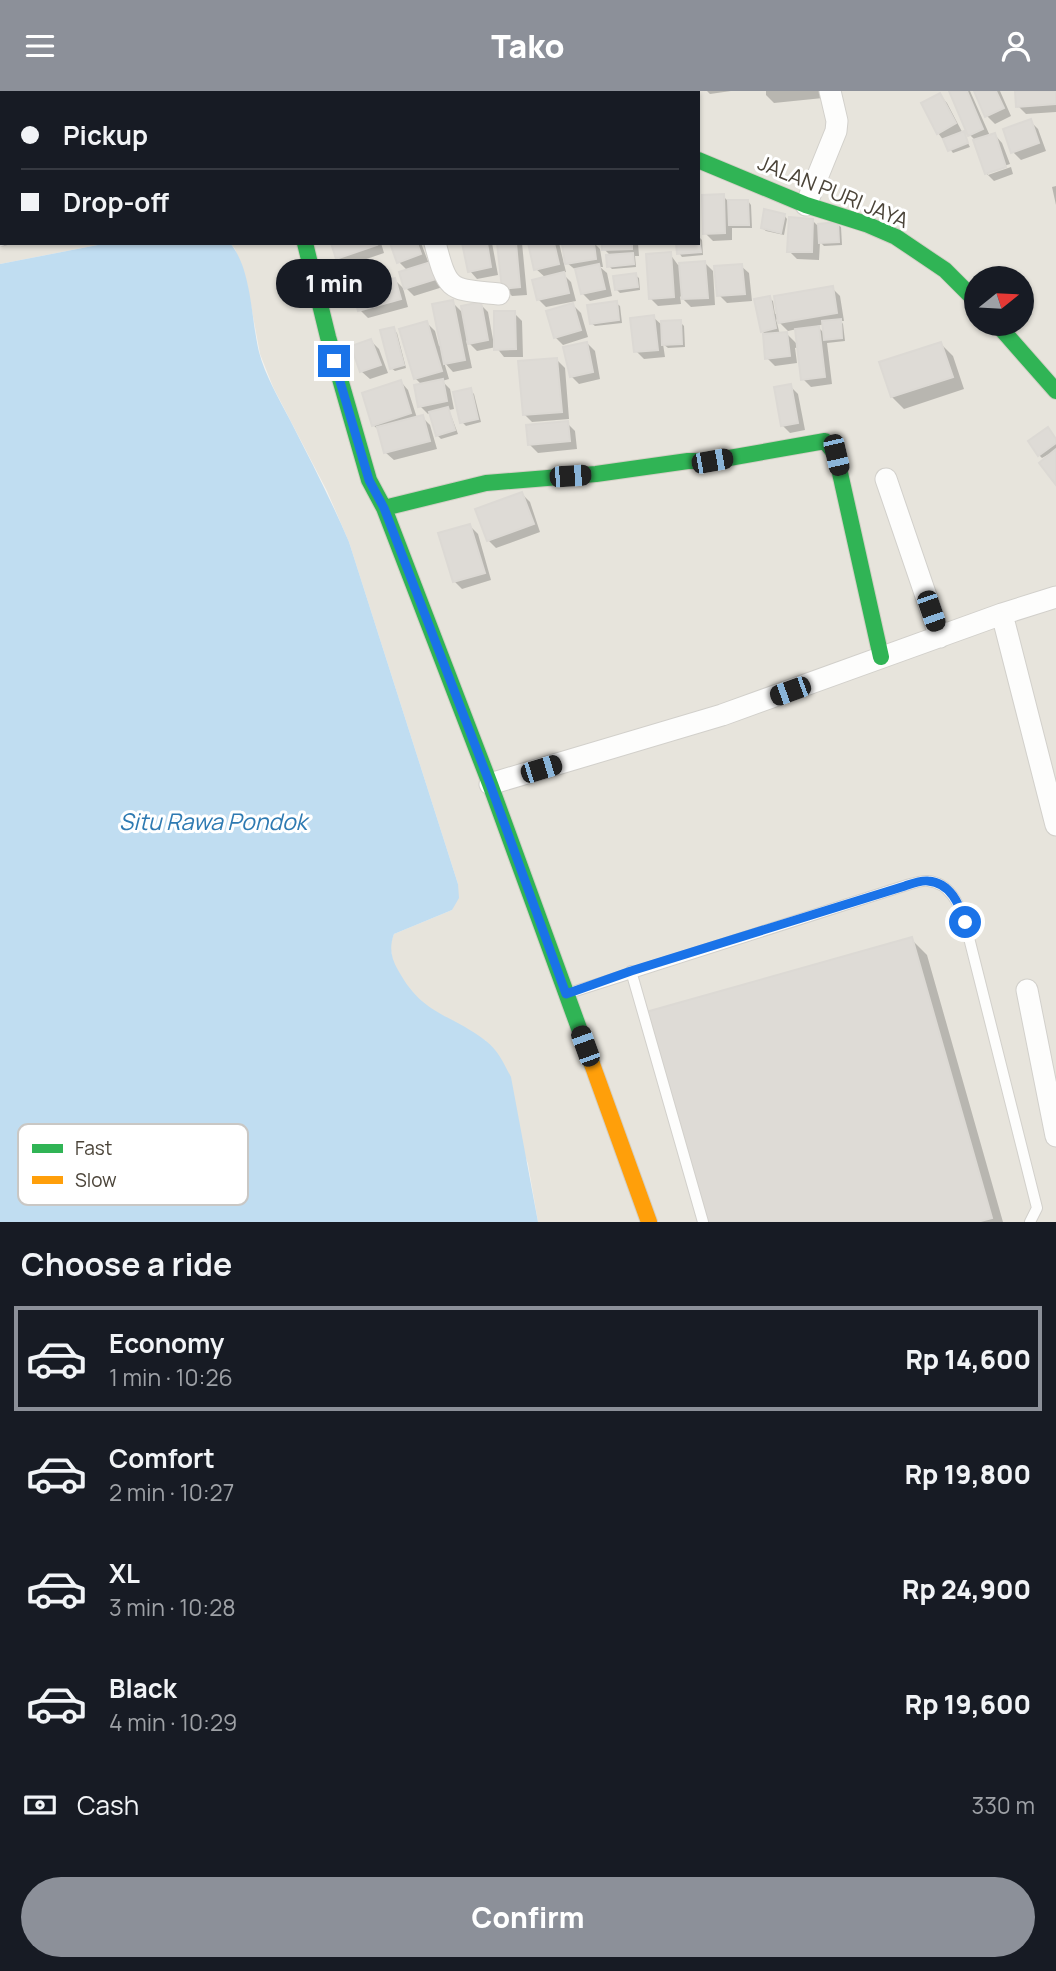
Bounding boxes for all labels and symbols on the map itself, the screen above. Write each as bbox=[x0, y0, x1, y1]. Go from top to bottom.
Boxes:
street label: JALAN PURI JAYA bbox=[754, 148, 913, 234]
callout: 1 min bbox=[276, 259, 392, 309]
north arrow bbox=[964, 266, 1034, 336]
route end bbox=[318, 345, 350, 377]
car bbox=[822, 432, 851, 478]
car bbox=[690, 447, 735, 475]
car bbox=[549, 464, 592, 488]
car bbox=[915, 588, 948, 634]
car bbox=[767, 674, 814, 708]
car bbox=[518, 753, 565, 785]
water label: Situ Rawa Pondok bbox=[119, 805, 311, 837]
route start bbox=[949, 906, 981, 938]
car bbox=[568, 1023, 603, 1069]
legend bbox=[18, 1124, 248, 1205]
text: Fast bbox=[75, 1135, 112, 1161]
text: Slow bbox=[75, 1167, 117, 1193]

